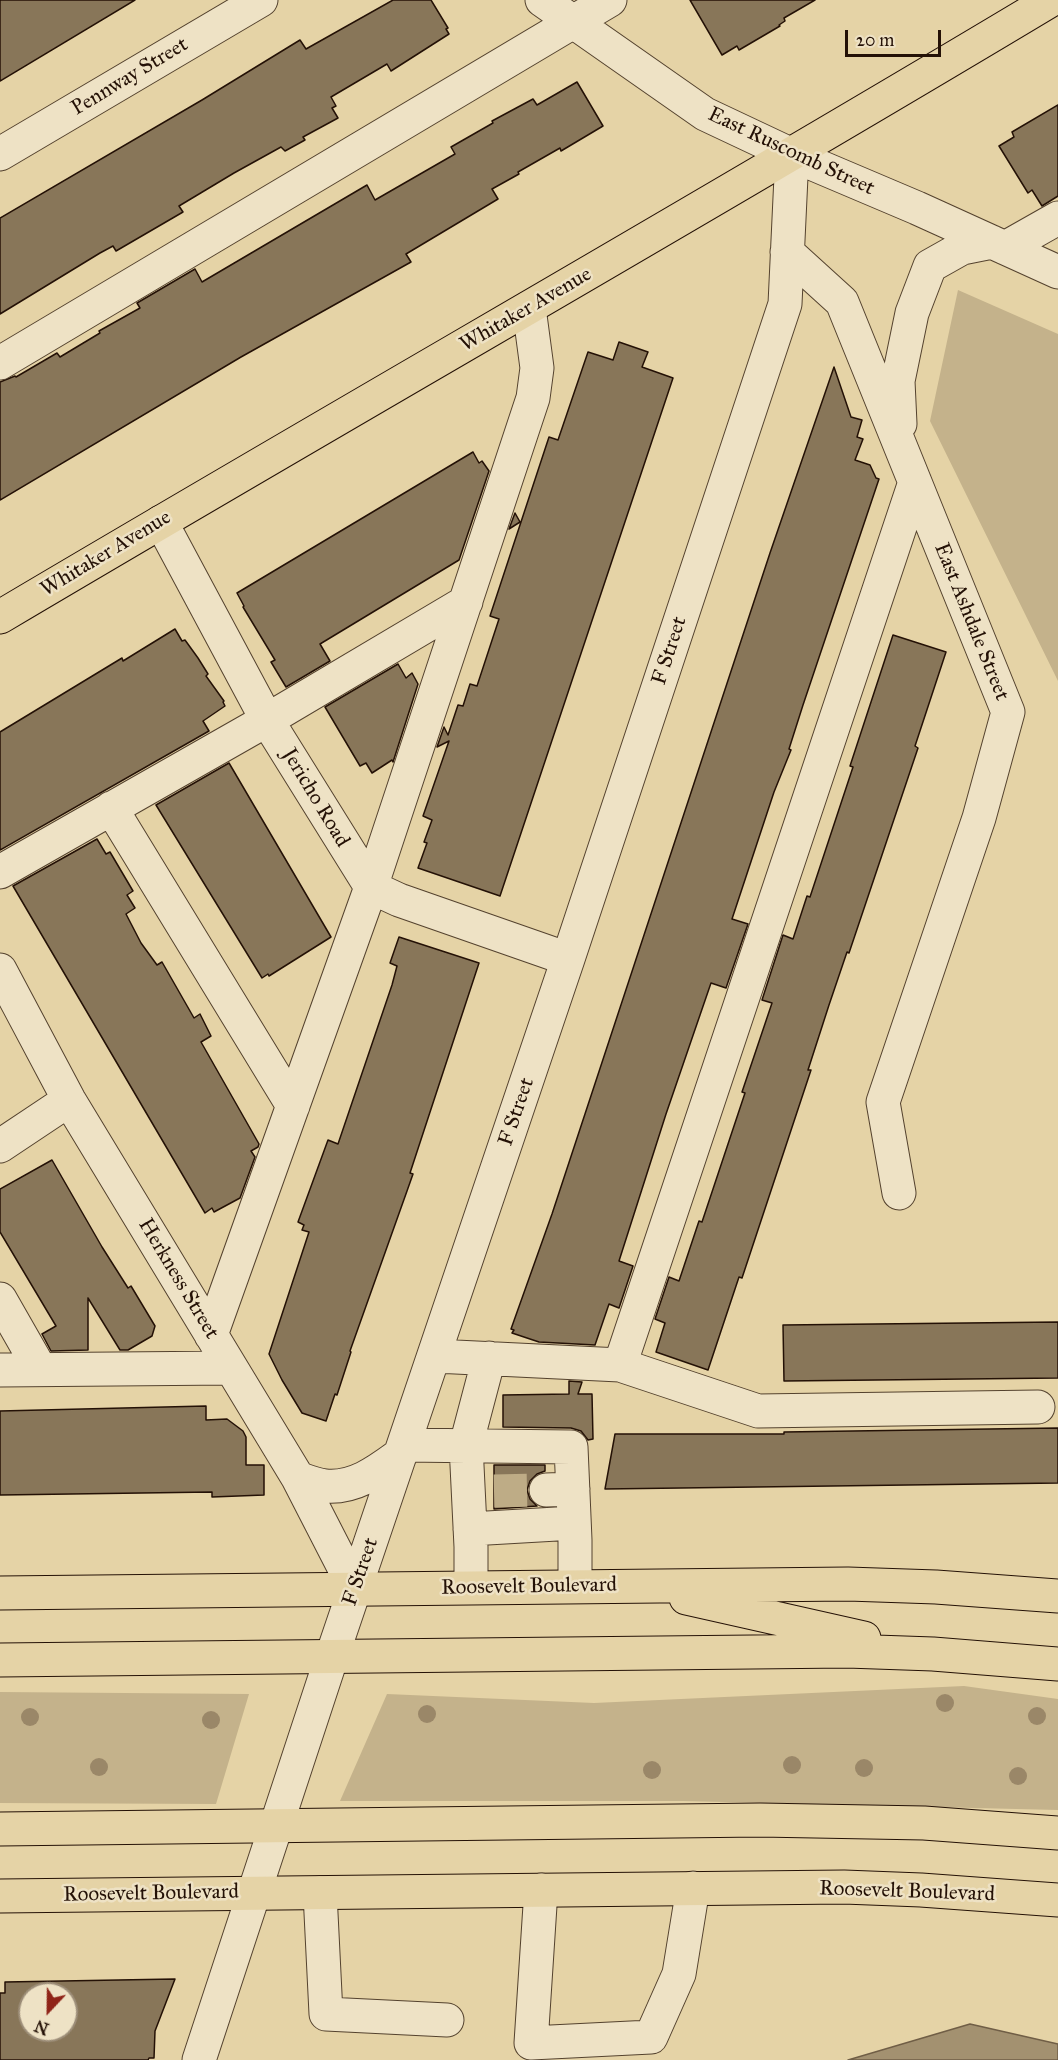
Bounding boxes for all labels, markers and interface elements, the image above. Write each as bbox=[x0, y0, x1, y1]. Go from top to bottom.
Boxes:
scale bar bbox=[848, 18, 944, 56]
text: 20 m bbox=[856, 29, 894, 51]
street label: Pennway Street bbox=[67, 32, 193, 122]
street label: East Ruscomb Street bbox=[704, 102, 878, 202]
street label: Whitaker Avenue bbox=[456, 262, 596, 358]
street label: Whitaker Avenue bbox=[36, 505, 176, 603]
street label: East Ashdale Street bbox=[928, 540, 1014, 704]
street label: F Street bbox=[647, 614, 693, 688]
street label: Jericho Road bbox=[276, 744, 354, 852]
street label: F Street bbox=[494, 1075, 540, 1149]
street label: Herkness Street bbox=[132, 1214, 224, 1344]
street label: F Street bbox=[338, 1535, 384, 1609]
street label: Roosevelt Boulevard bbox=[441, 1573, 617, 1601]
street label: Roosevelt Boulevard bbox=[819, 1876, 995, 1908]
street label: Roosevelt Boulevard bbox=[63, 1880, 239, 1908]
north arrow bbox=[18, 1982, 78, 2042]
text: N bbox=[32, 2016, 52, 2039]

